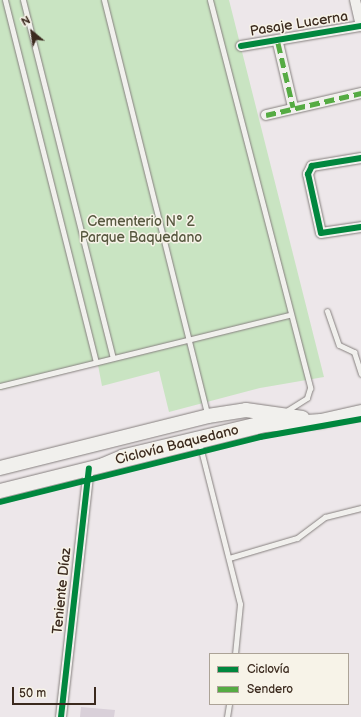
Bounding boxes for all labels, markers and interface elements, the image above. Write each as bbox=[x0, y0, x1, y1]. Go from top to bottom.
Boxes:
street label: Pasaje Lucerna bbox=[249, 8, 349, 40]
north arrow bbox=[12, 12, 52, 52]
text: N bbox=[19, 13, 33, 29]
park label: Cementerio N° 2 Parque Baquedano bbox=[80, 214, 202, 246]
street label: Ciclovía Baquedano bbox=[113, 422, 241, 468]
street label: Teniente Díaz bbox=[49, 547, 75, 635]
legend bbox=[209, 653, 349, 705]
text: Ciclovía bbox=[247, 662, 289, 677]
scale bar bbox=[14, 679, 98, 705]
text: Sendero bbox=[247, 682, 293, 697]
text: 50 m bbox=[19, 686, 46, 701]

